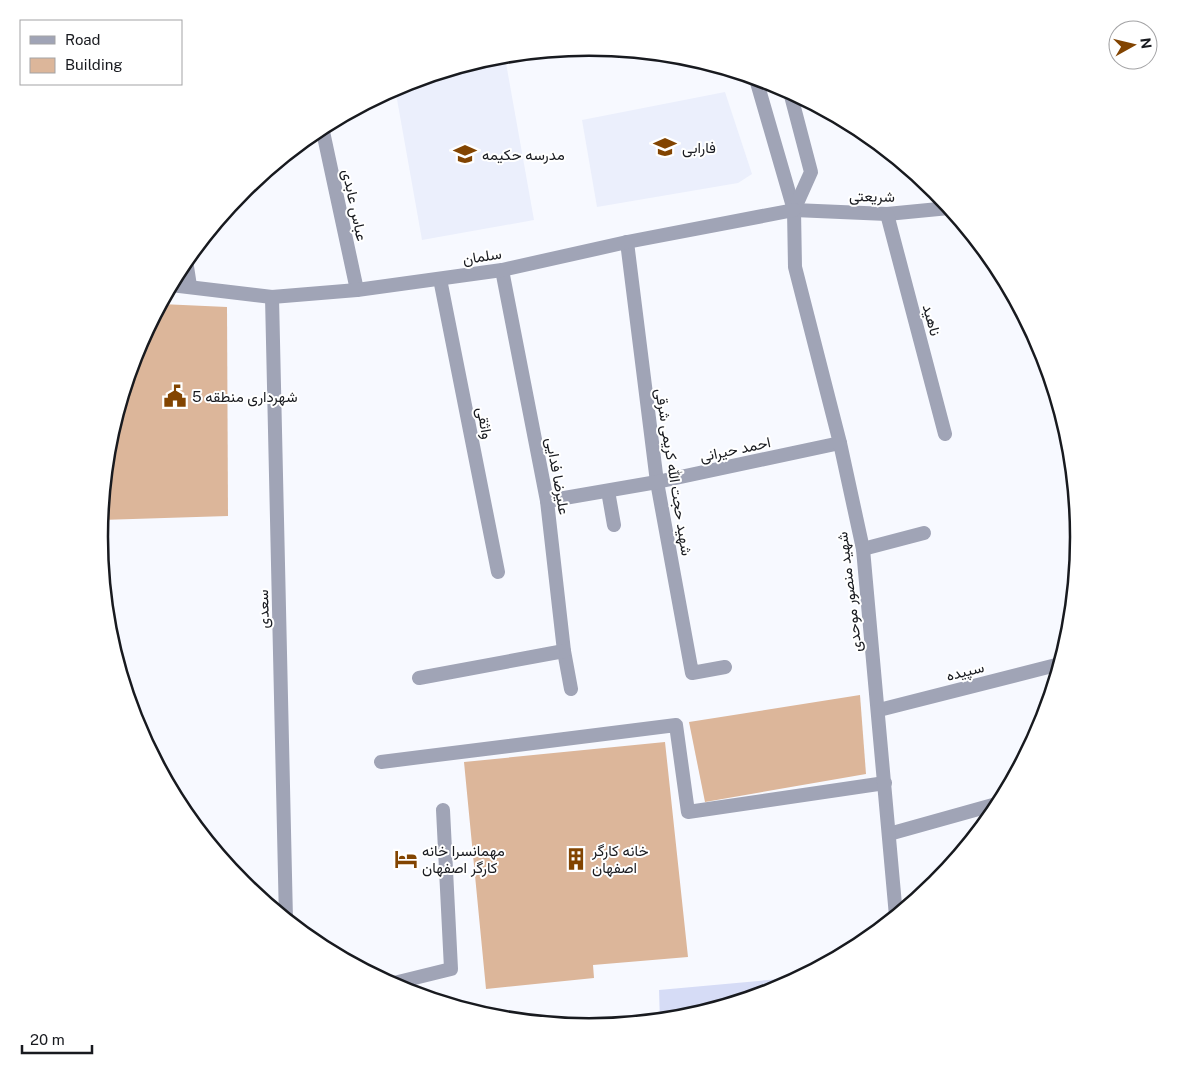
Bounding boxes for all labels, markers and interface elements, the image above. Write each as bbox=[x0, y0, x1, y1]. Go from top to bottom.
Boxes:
legend bbox=[20, 20, 182, 85]
north arrow bbox=[1108, 20, 1158, 70]
text: Road bbox=[65, 31, 101, 48]
text: N bbox=[1137, 37, 1155, 50]
text: Building bbox=[65, 56, 123, 73]
school or university icon: فارابی bbox=[652, 134, 678, 160]
place label: فارابی bbox=[682, 139, 716, 158]
school or university icon: مدرسه حکیمه bbox=[452, 141, 478, 167]
place label: مدرسه حکیمه bbox=[482, 146, 565, 164]
street label: عباس عابدی bbox=[337, 167, 371, 243]
street label: شریعتی bbox=[849, 187, 895, 207]
street label: سلمان bbox=[461, 245, 503, 268]
street label: ناهید bbox=[919, 302, 944, 338]
public building icon: شهرداری منطقه 5 bbox=[162, 383, 188, 409]
street label: شهید حجت الله کریمی شرقی bbox=[650, 387, 696, 557]
place label: شهرداری منطقه 5 bbox=[192, 388, 298, 407]
street label: واثقی bbox=[472, 406, 496, 441]
street label: احمد حیرانی bbox=[698, 433, 772, 467]
street label: علیرضا فدایی bbox=[541, 436, 573, 516]
street label: شهید منصور موحدی bbox=[833, 530, 867, 653]
street label: سعدی bbox=[254, 589, 274, 629]
street label: سپیده bbox=[944, 658, 986, 686]
place label: مهمانسرا خانه کارگر اصفهان bbox=[422, 842, 505, 877]
place label: خانه کارگر اصفهان bbox=[591, 842, 648, 877]
hotel icon: مهمانسرا خانه کارگر اصفهان bbox=[393, 846, 419, 872]
building icon: خانه کارگر اصفهان bbox=[563, 846, 589, 872]
scale bar bbox=[22, 1022, 92, 1054]
text: 20 m bbox=[30, 1031, 65, 1048]

